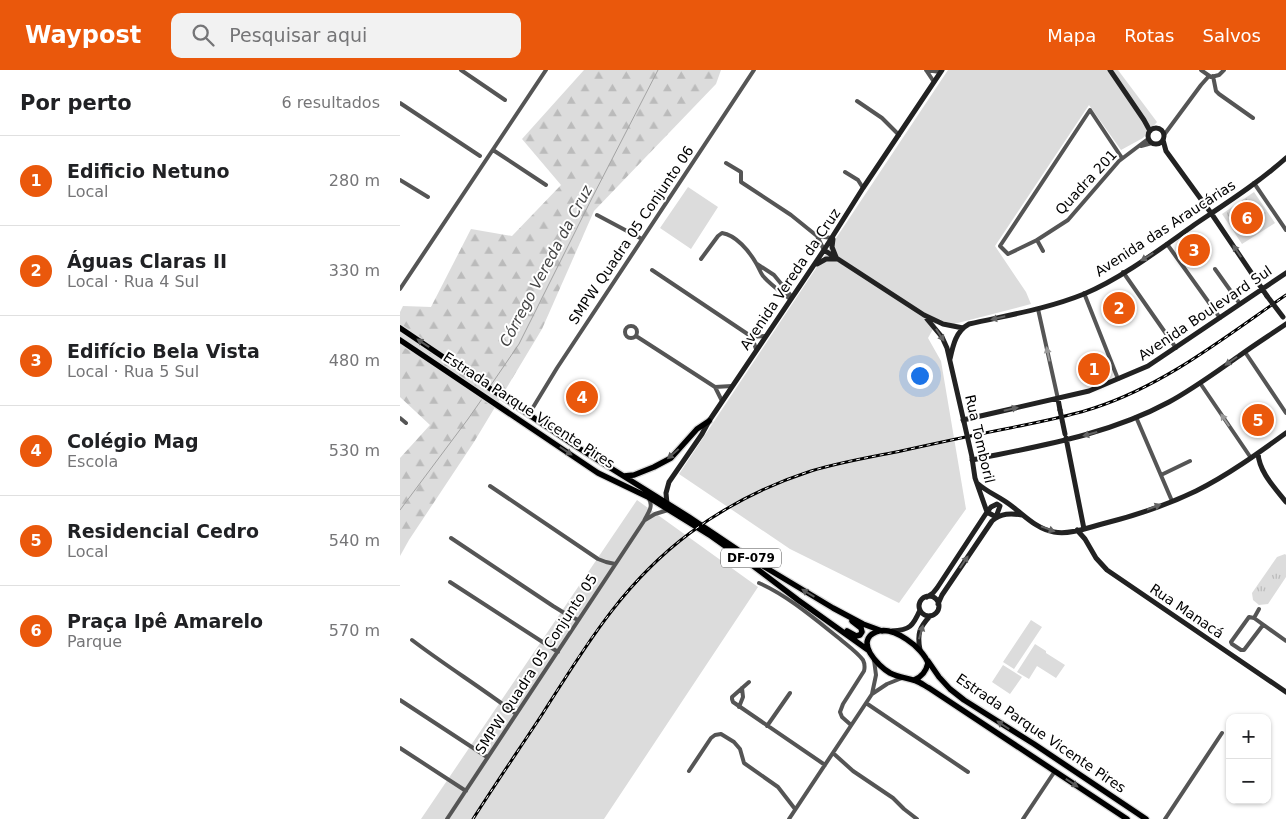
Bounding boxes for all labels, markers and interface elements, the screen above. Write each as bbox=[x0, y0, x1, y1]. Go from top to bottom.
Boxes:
search box bbox=[171, 13, 521, 58]
text: Waypost bbox=[25, 21, 141, 49]
icon: search bbox=[189, 21, 217, 49]
text: Pesquisar aqui bbox=[229, 24, 367, 46]
text: Mapa bbox=[1047, 25, 1096, 46]
text: Rotas bbox=[1124, 25, 1175, 46]
text: Salvos bbox=[1203, 25, 1261, 46]
text: Por perto bbox=[20, 91, 132, 115]
text: 6 resultados bbox=[281, 93, 380, 112]
street label: SMPW Quadra 05 Conjunto 06 bbox=[565, 143, 697, 327]
street label: Quadra 201 bbox=[1052, 146, 1120, 218]
text: Edificio Netuno bbox=[67, 160, 230, 182]
text: 1 bbox=[30, 171, 42, 190]
text: 280 m bbox=[329, 171, 380, 190]
street label: Avenida das Araucárias bbox=[1092, 177, 1238, 279]
water label: Córrego Vereda da Cruz bbox=[496, 181, 597, 350]
text: Local bbox=[67, 182, 108, 201]
pin: 6 bbox=[1231, 199, 1263, 237]
street label: Avenida Vereda da Cruz bbox=[737, 205, 843, 353]
pin: 3 bbox=[1178, 231, 1210, 269]
one-way arrow bbox=[1232, 245, 1242, 258]
text: Águas Claras II bbox=[67, 250, 227, 272]
one-way arrow bbox=[1140, 252, 1153, 262]
text: 2 bbox=[30, 261, 42, 280]
text: 330 m bbox=[329, 261, 380, 280]
street label: Avenida Boulevard Sul bbox=[1135, 262, 1275, 364]
text: Local · Rua 4 Sul bbox=[67, 272, 199, 291]
pin: 2 bbox=[1103, 289, 1135, 327]
one-way arrow bbox=[990, 314, 1005, 322]
one-way arrow bbox=[935, 329, 945, 342]
one-way arrow bbox=[416, 338, 429, 348]
text: Edifício Bela Vista bbox=[67, 340, 260, 362]
one-way arrow bbox=[1044, 346, 1052, 362]
street label: Estrada Parque Vicente Pires bbox=[440, 349, 618, 471]
pin: 1 bbox=[1078, 350, 1110, 388]
text: 3 bbox=[30, 351, 42, 370]
text: 480 m bbox=[329, 351, 380, 370]
one-way arrow bbox=[1224, 356, 1238, 366]
text: Local · Rua 5 Sul bbox=[67, 362, 199, 381]
your location bbox=[907, 363, 933, 389]
pin: 4 bbox=[566, 378, 598, 416]
street label: Rua Tomboril bbox=[962, 393, 998, 485]
pin: 5 bbox=[1242, 401, 1274, 439]
one-way arrow bbox=[1003, 405, 1018, 413]
one-way arrow bbox=[1220, 414, 1230, 427]
text: Colégio Mag bbox=[67, 430, 199, 452]
one-way arrow bbox=[1082, 430, 1097, 438]
text: 4 bbox=[30, 441, 42, 460]
text: 530 m bbox=[329, 441, 380, 460]
one-way arrow bbox=[559, 446, 573, 456]
one-way arrow bbox=[667, 449, 680, 460]
text: Escola bbox=[67, 452, 118, 471]
one-way arrow bbox=[1147, 503, 1162, 511]
text: Residencial Cedro bbox=[67, 520, 259, 542]
one-way arrow bbox=[1041, 526, 1056, 534]
text: 5 bbox=[30, 531, 42, 550]
text: 540 m bbox=[329, 531, 380, 550]
text: Local bbox=[67, 542, 108, 561]
road number: DF-079 bbox=[721, 548, 781, 568]
one-way arrow bbox=[959, 556, 969, 569]
street label: SMPW Quadra 05 Conjunto 05 bbox=[472, 571, 600, 757]
street label: Rua Manacá bbox=[1147, 580, 1227, 642]
one-way arrow bbox=[801, 588, 814, 597]
text: Praça Ipê Amarelo bbox=[67, 610, 263, 632]
text: 6 bbox=[30, 621, 42, 640]
text: 570 m bbox=[329, 621, 380, 640]
one-way arrow bbox=[917, 624, 925, 639]
text: Parque bbox=[67, 632, 122, 651]
street label: Estrada Parque Vicente Pires bbox=[953, 670, 1129, 796]
map controls bbox=[1226, 714, 1271, 804]
button: + bbox=[1226, 714, 1271, 759]
one-way arrow bbox=[996, 720, 1010, 729]
button: − bbox=[1226, 759, 1271, 804]
one-way arrow bbox=[1066, 778, 1079, 788]

